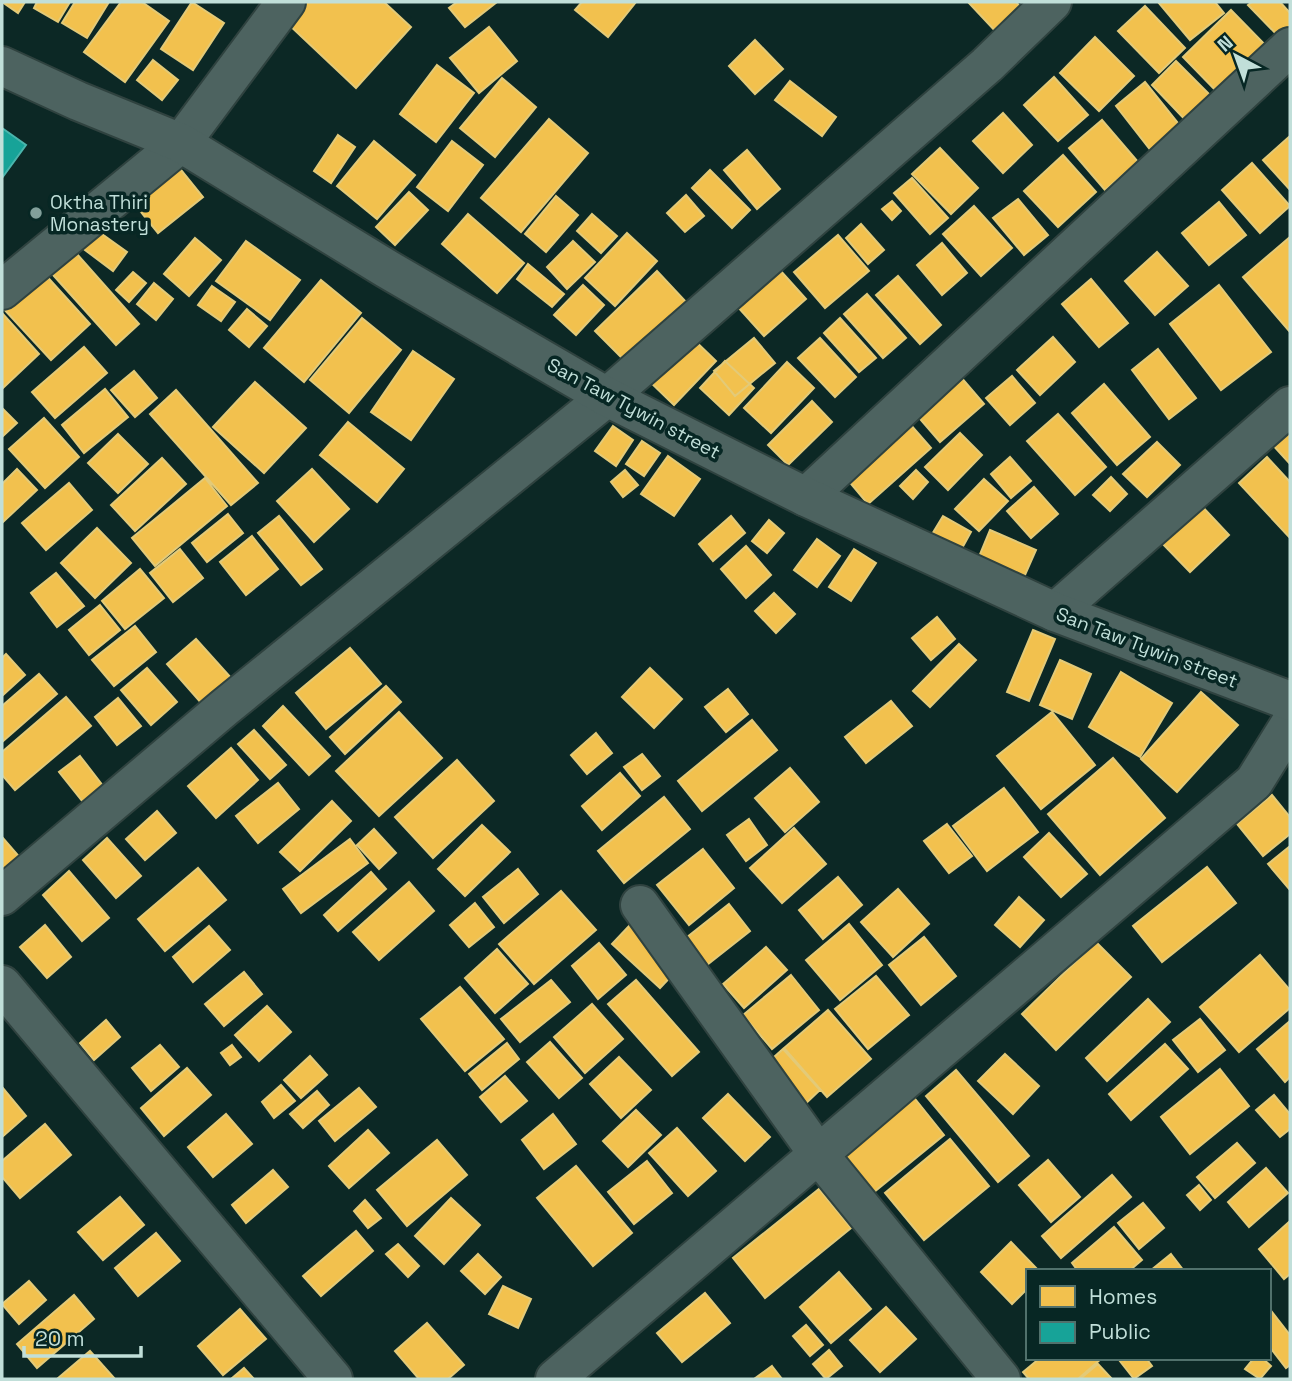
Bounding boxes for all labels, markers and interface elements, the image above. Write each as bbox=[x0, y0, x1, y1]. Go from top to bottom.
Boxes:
north arrow bbox=[1201, 21, 1271, 91]
text: N bbox=[1212, 30, 1238, 57]
place label: Oktha Thiri Monastery bbox=[50, 190, 149, 237]
marker: Oktha Thiri Monastery bbox=[28, 205, 44, 221]
street label: San Taw Tywin street bbox=[543, 352, 725, 465]
street label: San Taw Tywin street bbox=[1053, 601, 1241, 694]
legend bbox=[1026, 1269, 1271, 1360]
text: Homes bbox=[1089, 1283, 1157, 1310]
scale bar bbox=[24, 1314, 142, 1358]
text: Public bbox=[1089, 1318, 1151, 1345]
text: 20 m bbox=[35, 1325, 85, 1352]

